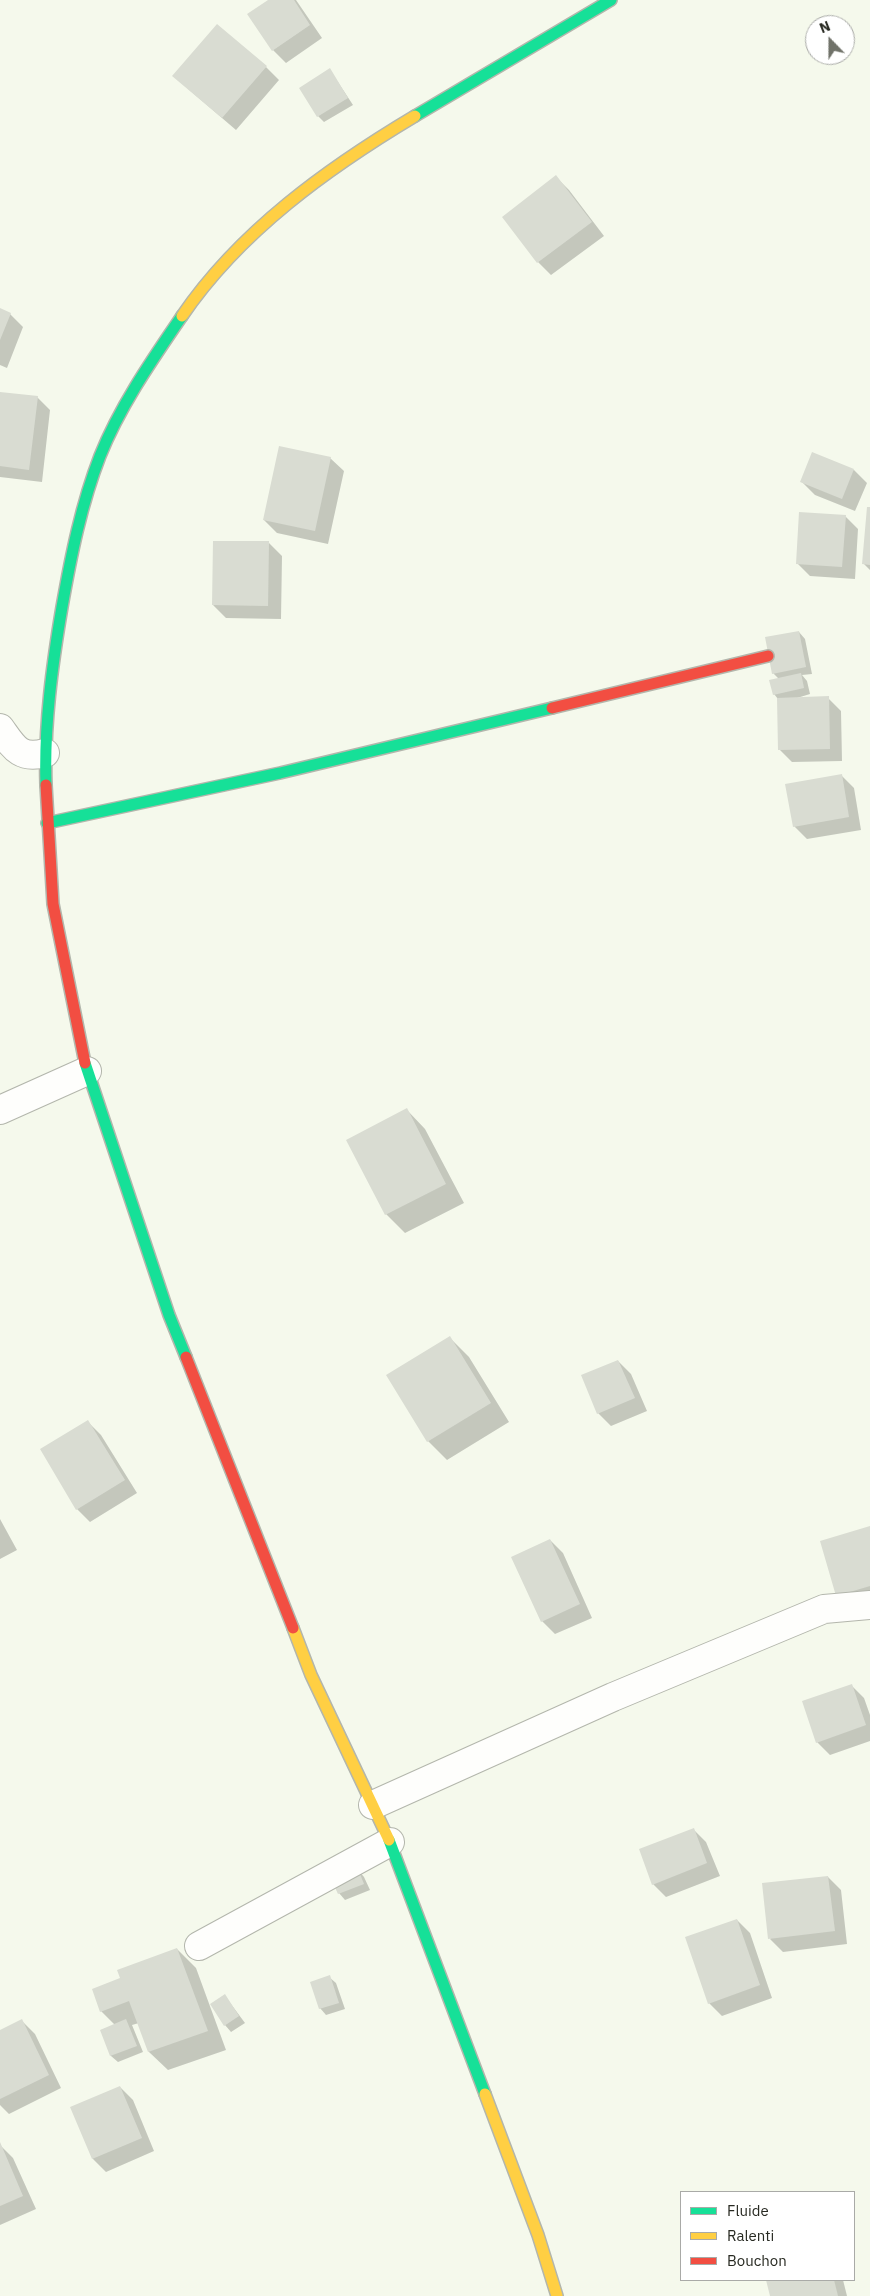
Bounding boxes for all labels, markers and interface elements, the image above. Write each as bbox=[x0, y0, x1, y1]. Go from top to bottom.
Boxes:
north arrow bbox=[805, 15, 855, 65]
text: N bbox=[817, 17, 833, 37]
legend bbox=[680, 2191, 855, 2281]
text: Fluide bbox=[727, 2201, 769, 2220]
text: Ralenti bbox=[727, 2226, 774, 2245]
text: Bouchon bbox=[727, 2251, 787, 2270]

